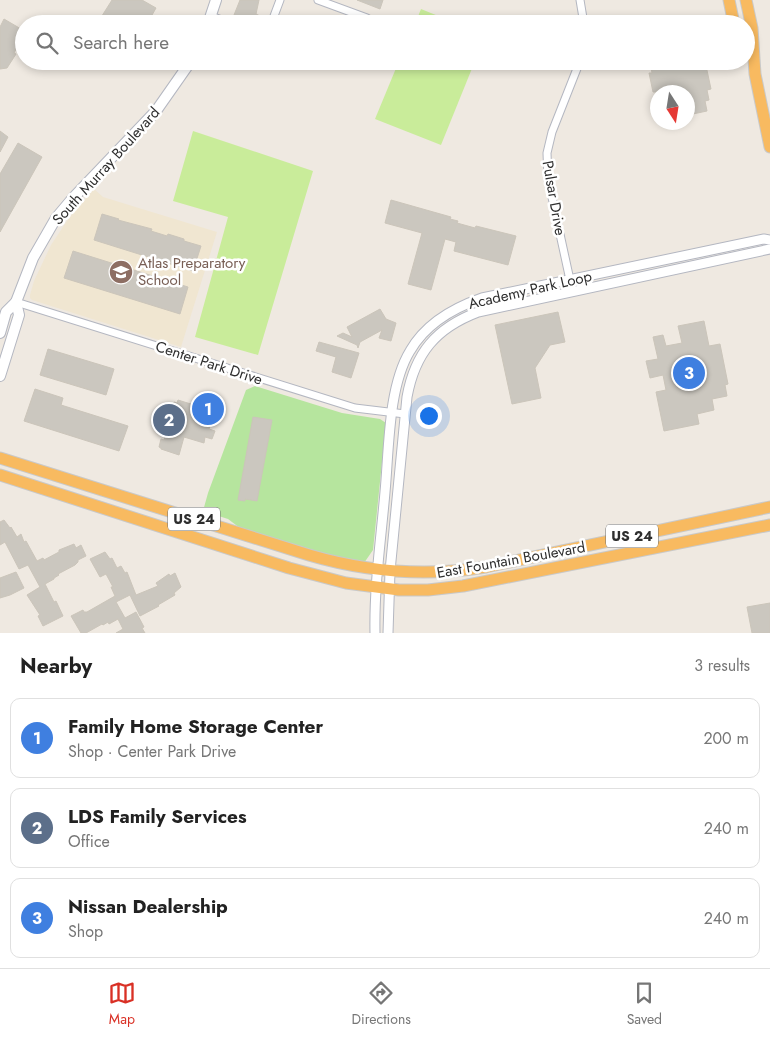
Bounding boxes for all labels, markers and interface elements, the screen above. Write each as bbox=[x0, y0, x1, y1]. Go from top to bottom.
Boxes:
search box bbox=[15, 15, 755, 70]
icon: search bbox=[33, 29, 61, 57]
text: Search here bbox=[73, 29, 169, 56]
north arrow bbox=[650, 85, 695, 130]
street label: South Murray Boulevard bbox=[47, 102, 165, 230]
street label: Pulsar Drive bbox=[537, 159, 571, 237]
place label: Atlas Preparatory School bbox=[138, 252, 246, 291]
school or university icon: Atlas Preparatory School bbox=[108, 259, 134, 285]
street label: Academy Park Loop bbox=[466, 265, 594, 315]
street label: Center Park Drive bbox=[153, 335, 266, 391]
pin: 3 bbox=[673, 354, 705, 392]
pin: 1 bbox=[192, 390, 224, 428]
pin: 2 bbox=[153, 401, 185, 439]
your location bbox=[416, 403, 442, 429]
road number: US 24 bbox=[168, 508, 220, 530]
road number: US 24 bbox=[606, 524, 658, 548]
street label: East Fountain Boulevard bbox=[435, 536, 587, 584]
text: Nearby bbox=[20, 651, 92, 681]
text: 3 results bbox=[694, 654, 750, 677]
text: Family Home Storage Center bbox=[68, 713, 323, 740]
text: 1 bbox=[33, 727, 41, 750]
text: 200 m bbox=[703, 727, 749, 750]
text: Shop · Center Park Drive bbox=[68, 740, 236, 763]
text: LDS Family Services bbox=[68, 803, 247, 830]
text: 2 bbox=[32, 817, 42, 840]
text: 240 m bbox=[704, 817, 749, 840]
text: Office bbox=[68, 830, 110, 853]
text: Nissan Dealership bbox=[68, 893, 228, 920]
text: 3 bbox=[32, 907, 42, 930]
text: 240 m bbox=[704, 907, 749, 930]
text: Shop bbox=[68, 920, 103, 943]
tab: Map bbox=[108, 979, 136, 1029]
tab: Directions bbox=[352, 979, 411, 1029]
tab: Saved bbox=[627, 979, 662, 1029]

